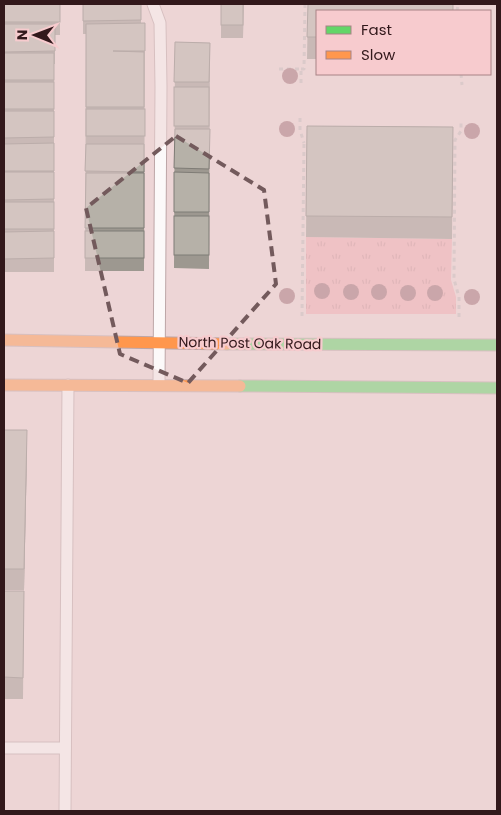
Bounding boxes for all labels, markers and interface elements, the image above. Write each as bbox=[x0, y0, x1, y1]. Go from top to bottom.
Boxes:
north arrow bbox=[10, 10, 60, 60]
legend bbox=[316, 10, 491, 75]
text: Fast bbox=[361, 19, 392, 40]
text: N bbox=[12, 29, 32, 40]
text: Slow bbox=[361, 44, 396, 65]
street label: North Post Oak Road bbox=[178, 332, 322, 354]

